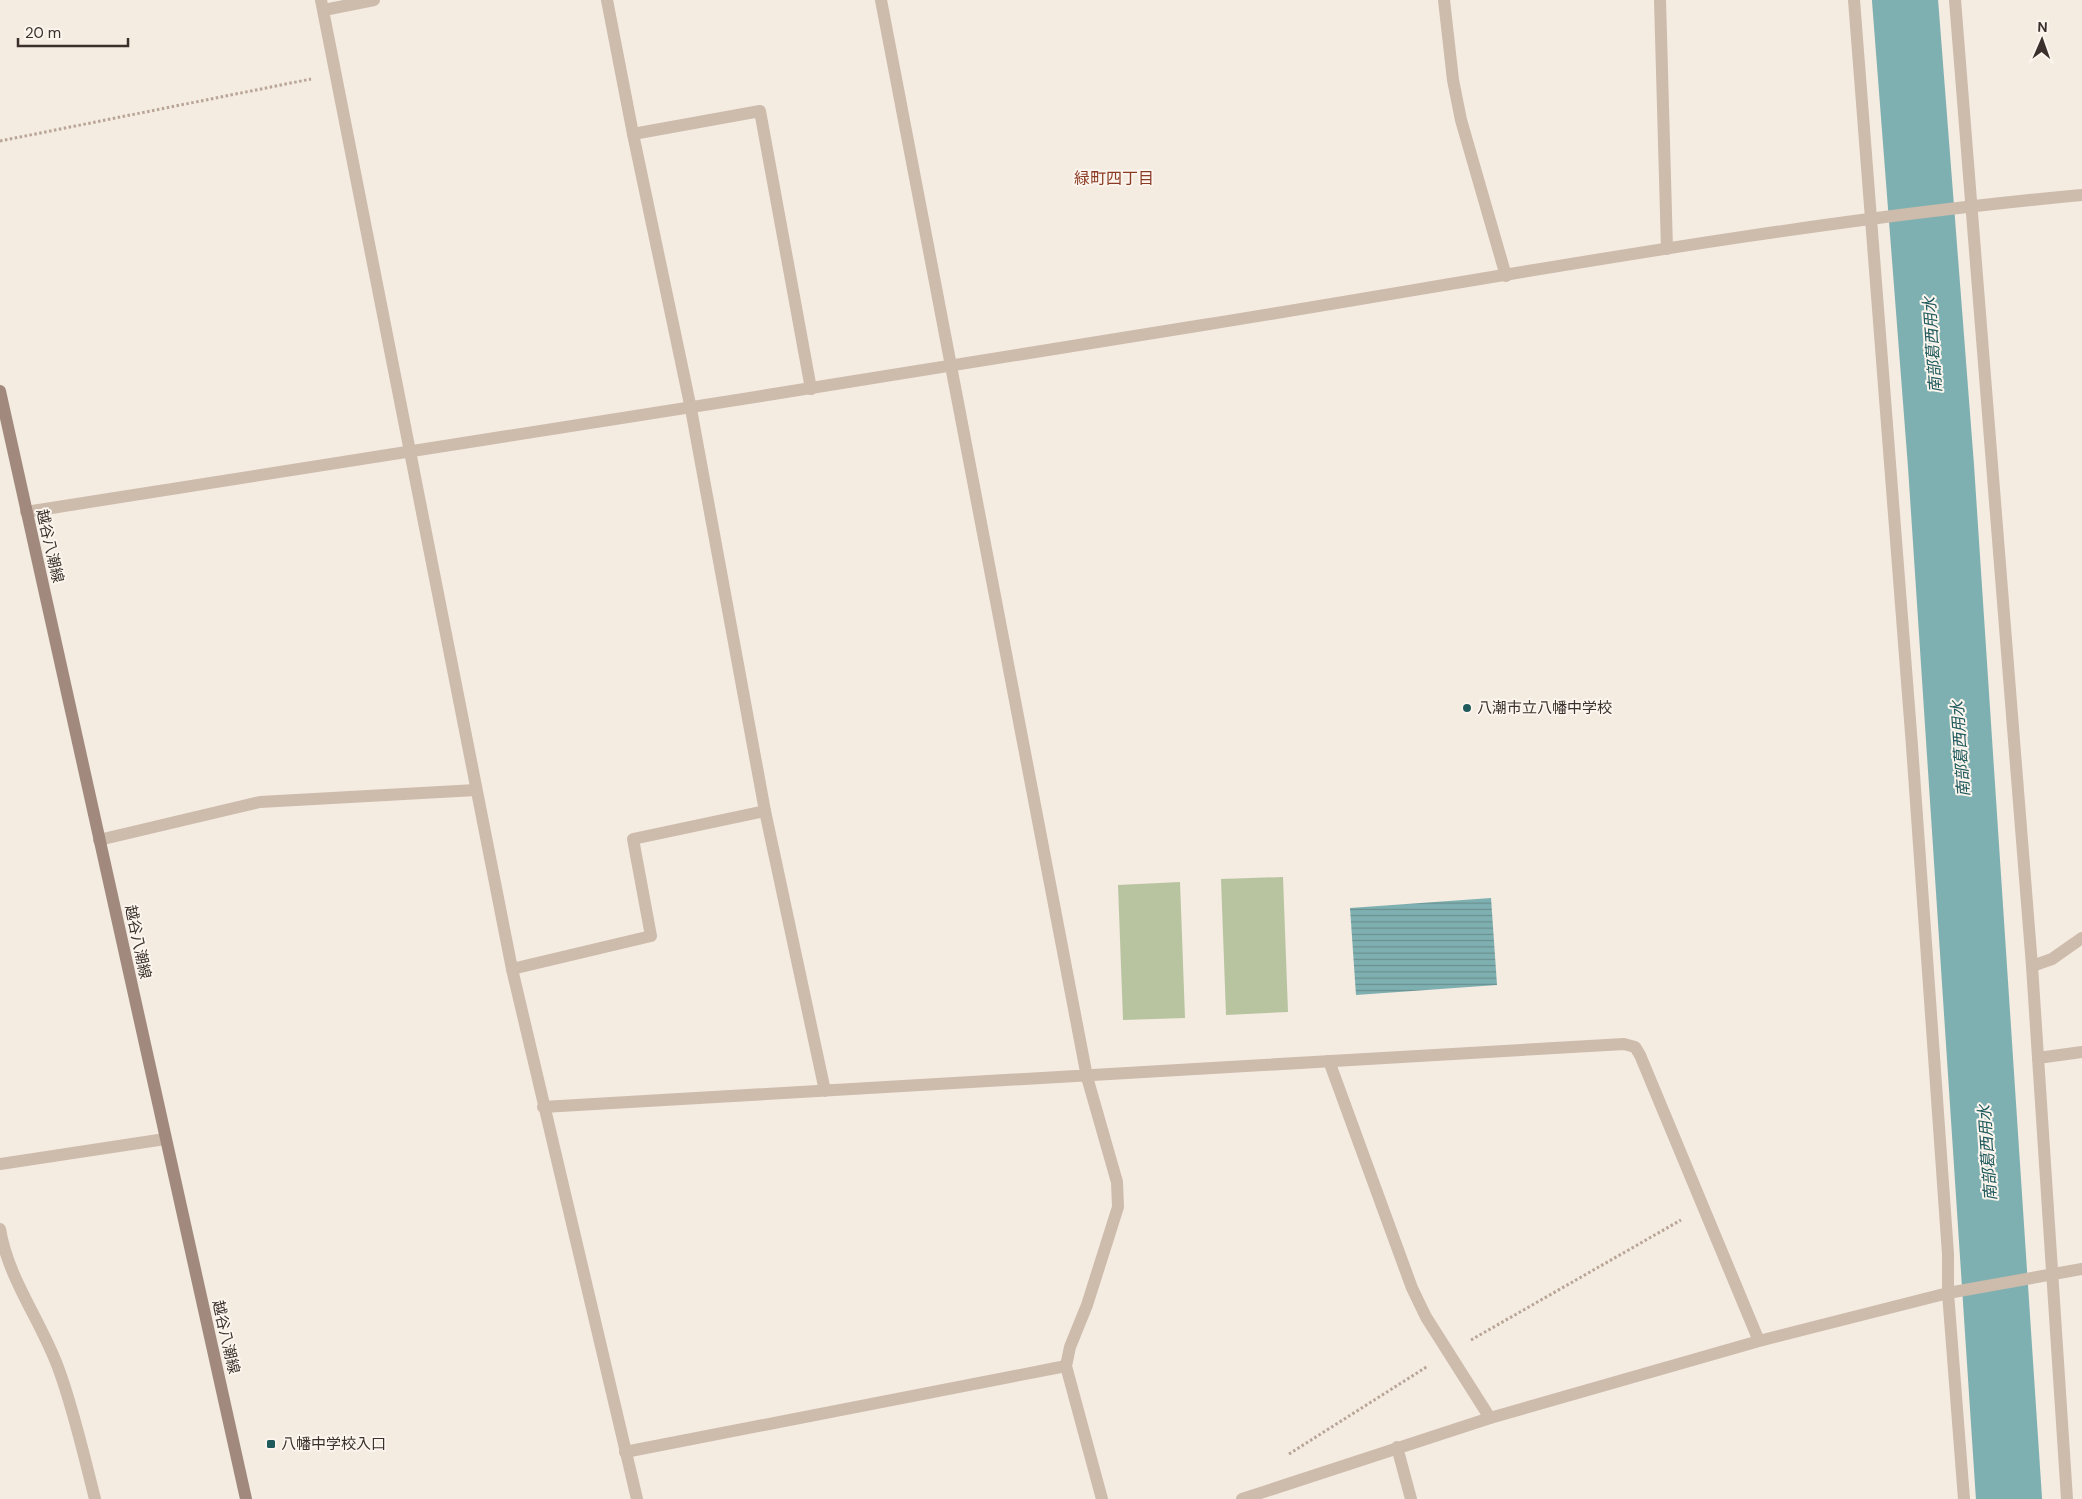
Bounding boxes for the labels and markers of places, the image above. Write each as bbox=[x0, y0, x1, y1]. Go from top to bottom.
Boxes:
place label: 八潮市立八幡中学校 bbox=[1477, 698, 1612, 718]
marker: 八潮市立八幡中学校 bbox=[1461, 702, 1473, 714]
place label: 八幡中学校入口 bbox=[281, 1434, 386, 1454]
marker: 八幡中学校入口 bbox=[265, 1438, 277, 1450]

